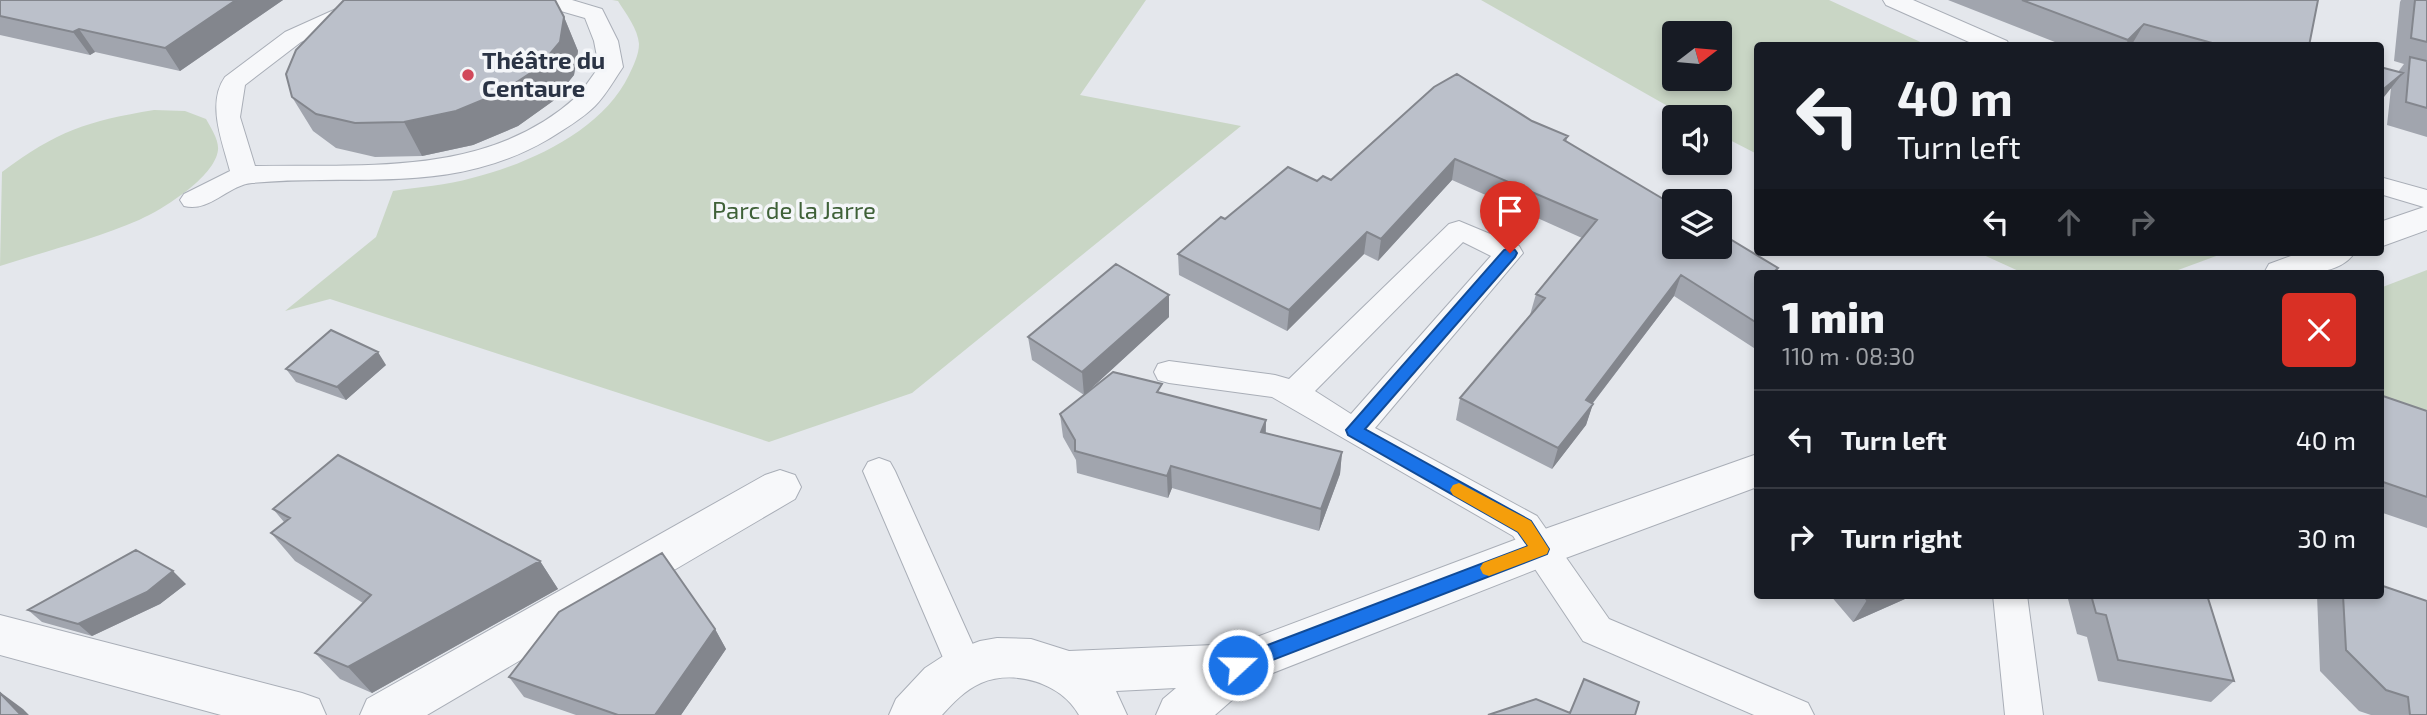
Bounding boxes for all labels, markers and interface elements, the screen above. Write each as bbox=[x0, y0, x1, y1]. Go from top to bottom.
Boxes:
north arrow bbox=[1662, 21, 1732, 91]
map controls bbox=[1662, 21, 1732, 259]
place label: Théâtre du Centaure bbox=[482, 45, 605, 102]
marker: Théâtre du Centaure bbox=[460, 67, 476, 83]
text: 40 m bbox=[1897, 67, 2013, 126]
icon: left bbox=[1782, 70, 1873, 161]
button: sound bbox=[1662, 105, 1732, 175]
text: Turn left bbox=[1897, 127, 2021, 165]
pin bbox=[1480, 181, 1540, 253]
button: layers bbox=[1662, 189, 1732, 259]
icon: arrive bbox=[1491, 192, 1529, 230]
park label: Parc de la Jarre bbox=[712, 195, 876, 224]
icon: left bbox=[1977, 203, 2015, 241]
icon: ahead bbox=[2050, 203, 2088, 241]
icon: right bbox=[2123, 203, 2161, 241]
text: 1 min bbox=[1782, 291, 1885, 341]
button: close bbox=[2282, 293, 2356, 367]
text: 110 m · 08:30 bbox=[1782, 342, 1915, 370]
icon: left bbox=[1782, 420, 1820, 458]
text: Turn left bbox=[1841, 424, 1947, 455]
text: 40 m bbox=[2296, 424, 2356, 455]
icon: right bbox=[1782, 518, 1820, 556]
text: Turn right bbox=[1841, 522, 1962, 553]
text: 30 m bbox=[2297, 522, 2356, 553]
position arrow bbox=[1201, 628, 1275, 702]

